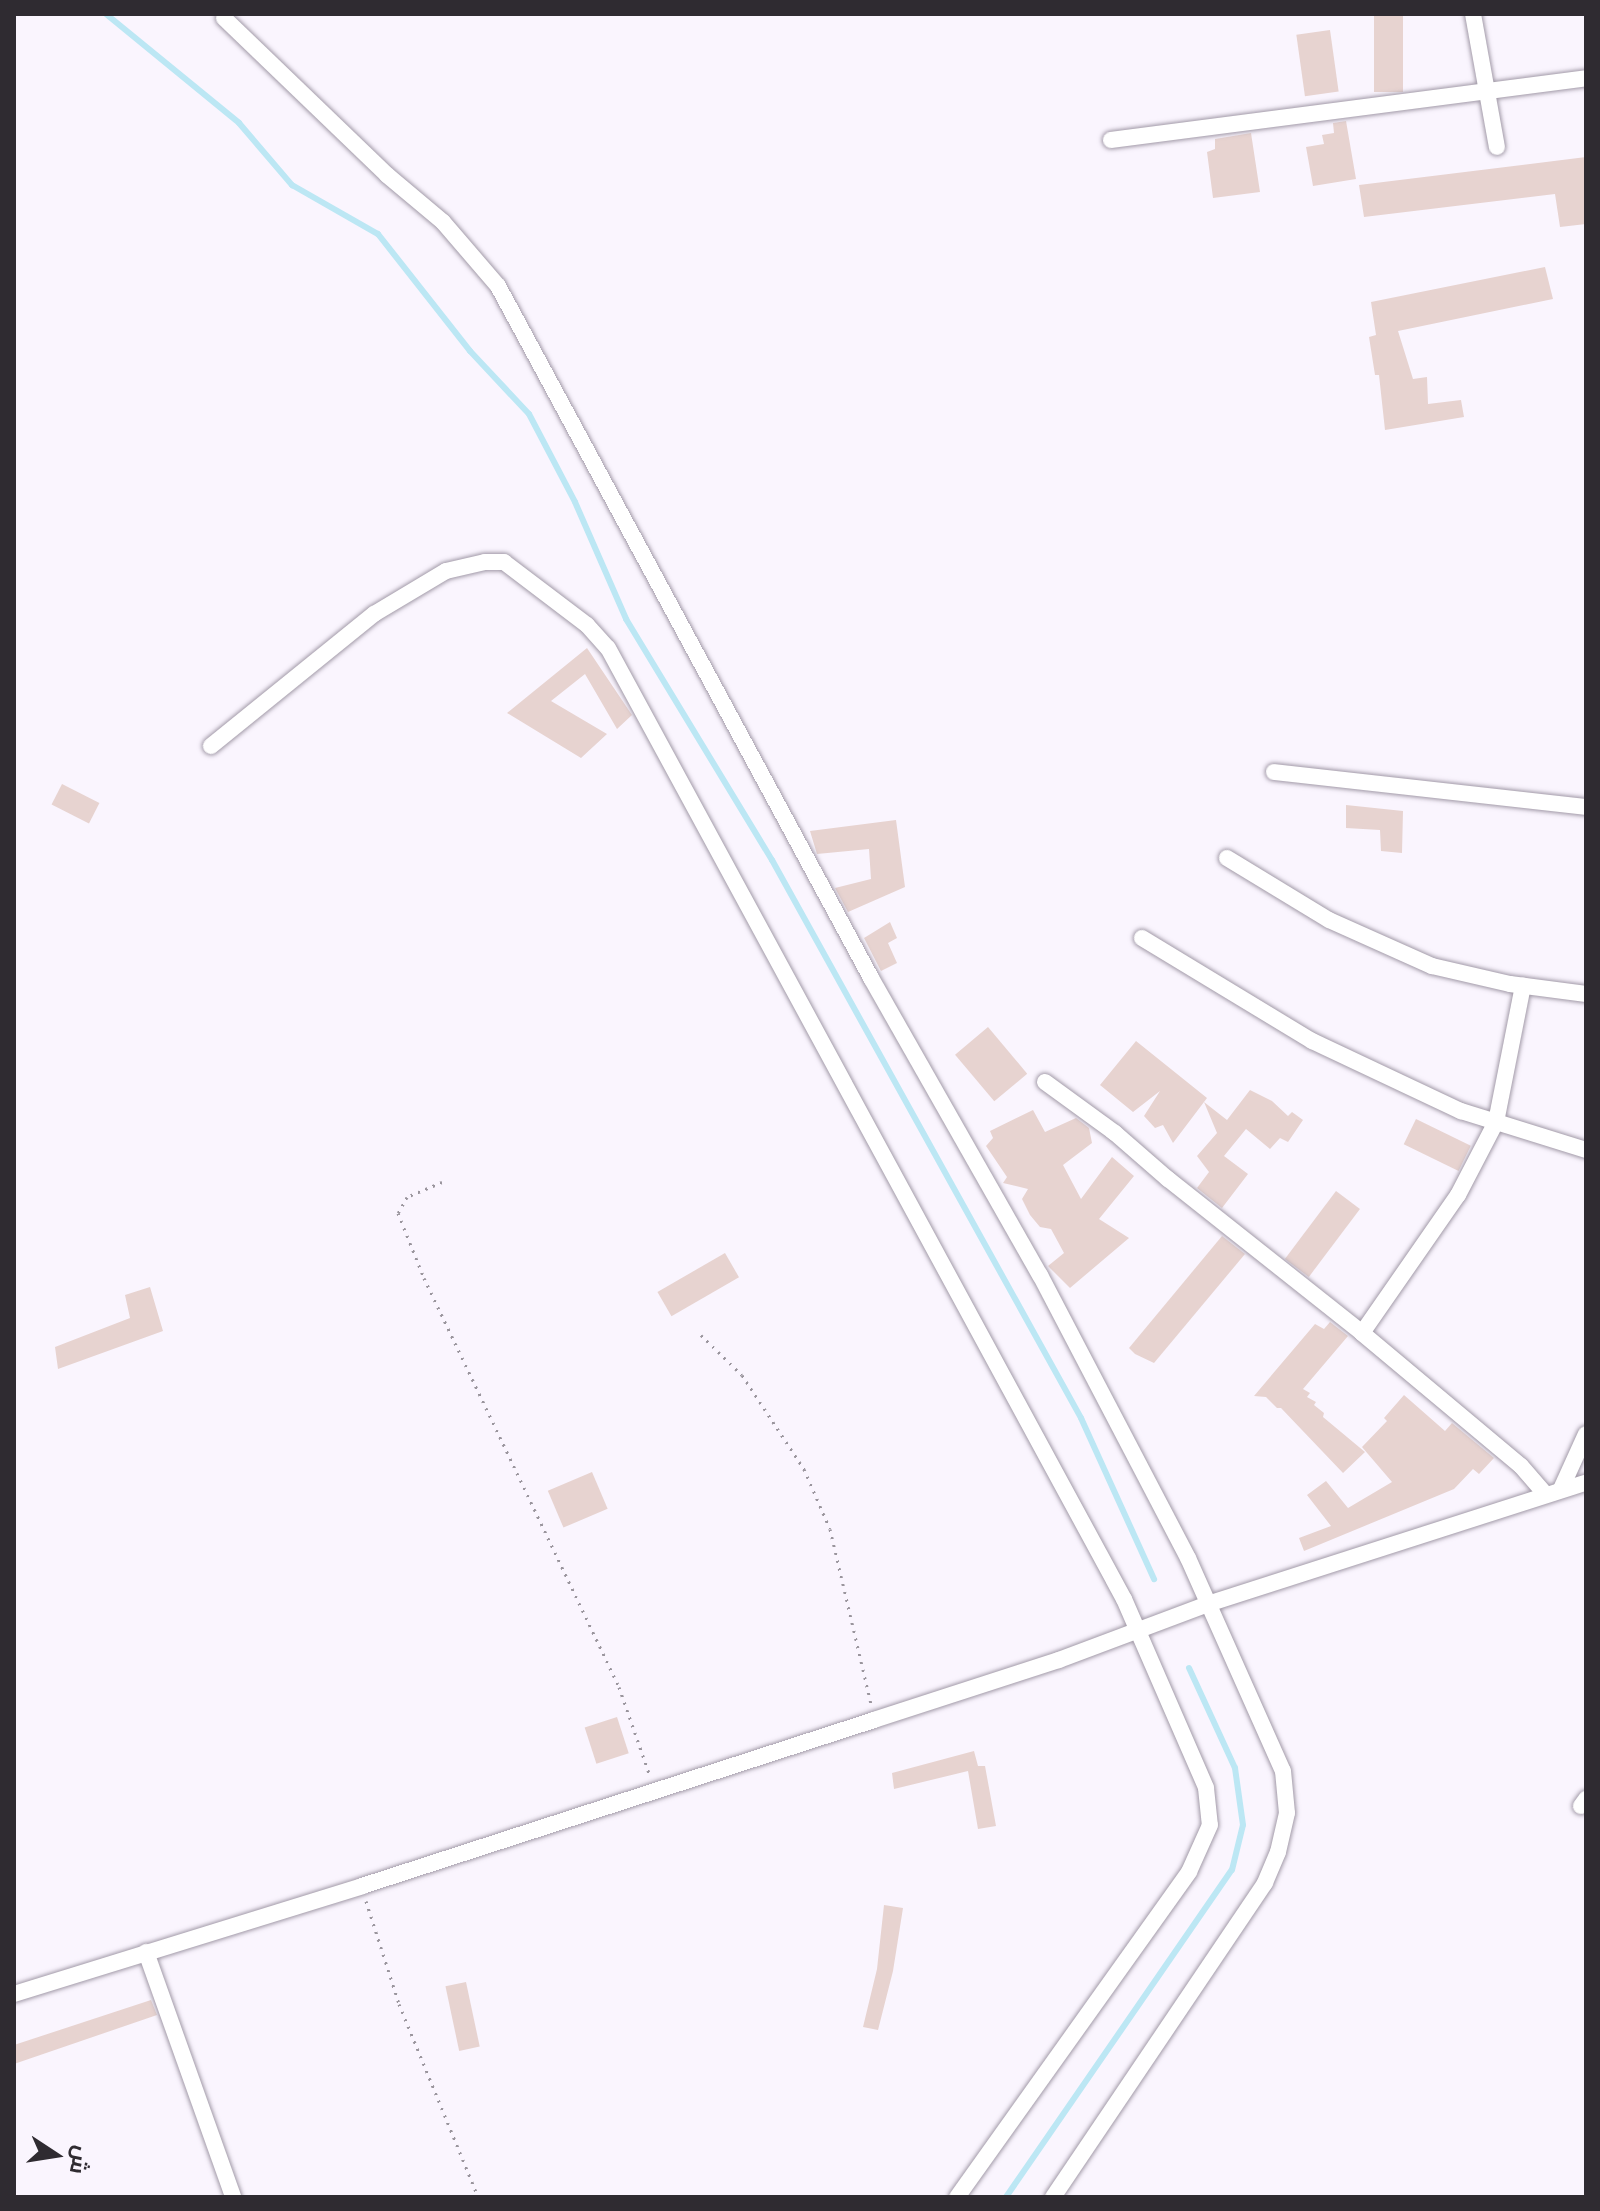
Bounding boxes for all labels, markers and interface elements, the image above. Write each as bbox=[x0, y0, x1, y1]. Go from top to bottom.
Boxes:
north arrow bbox=[16, 2115, 96, 2195]
text: ش bbox=[65, 2144, 95, 2176]

